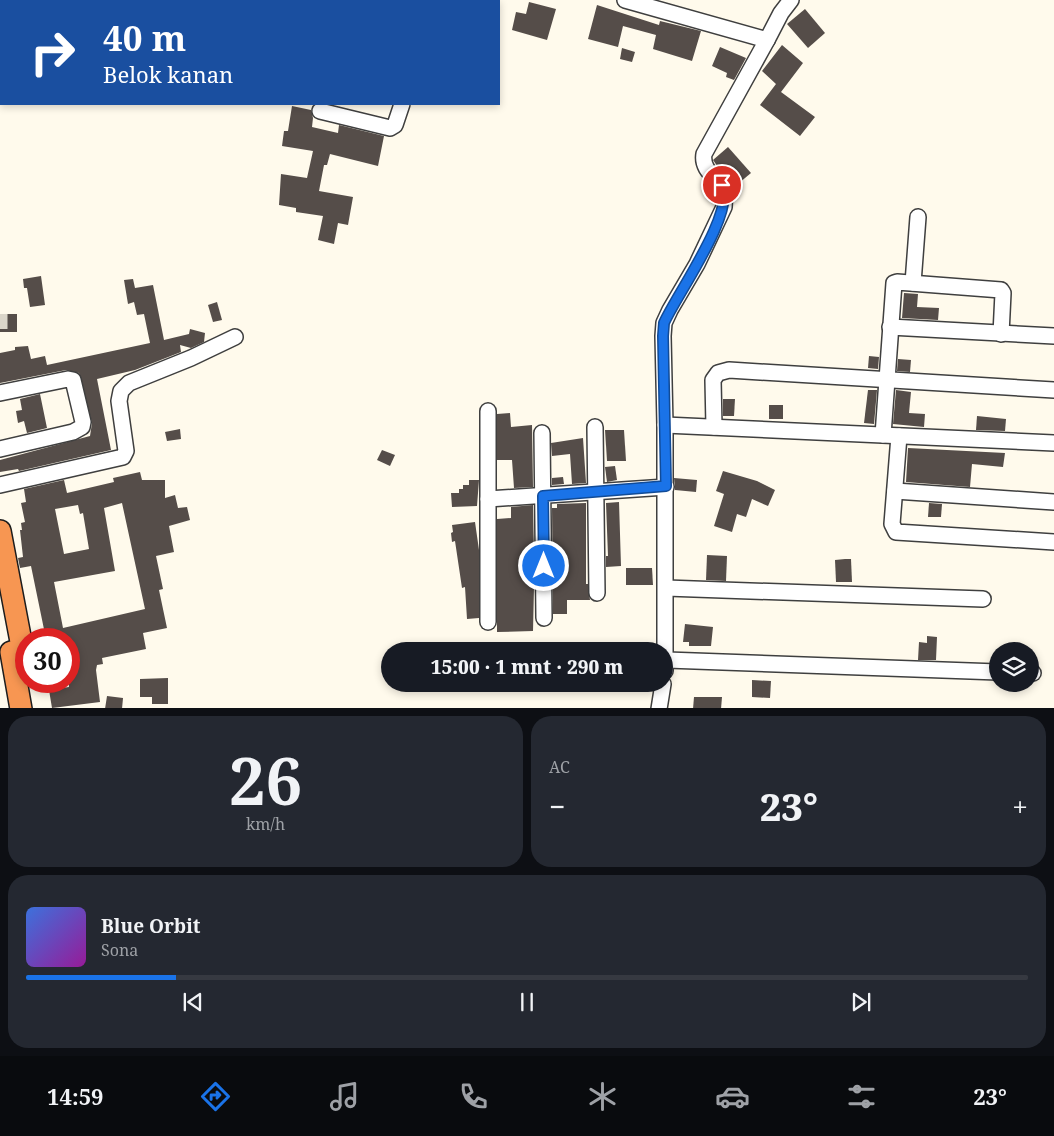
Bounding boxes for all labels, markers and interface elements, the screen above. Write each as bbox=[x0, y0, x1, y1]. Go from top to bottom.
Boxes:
text: 40 m bbox=[103, 14, 186, 61]
icon: right bbox=[20, 20, 85, 85]
text: Belok kanan bbox=[103, 59, 233, 89]
pin bbox=[701, 164, 743, 206]
icon: arrive bbox=[708, 171, 736, 199]
position arrow bbox=[517, 539, 569, 591]
speed limit sign: 30 bbox=[15, 628, 80, 693]
map controls bbox=[989, 642, 1039, 692]
button: layers bbox=[989, 642, 1039, 692]
text: 15:00 · 1 mnt · 290 m bbox=[431, 654, 623, 680]
text: 26 bbox=[229, 736, 302, 824]
text: AC bbox=[549, 756, 570, 778]
text: 23° bbox=[760, 780, 818, 832]
text: − bbox=[549, 787, 565, 825]
text: + bbox=[1012, 787, 1028, 825]
text: km/h bbox=[246, 813, 285, 835]
text: Blue Orbit bbox=[101, 913, 201, 939]
text: Sona bbox=[101, 939, 138, 961]
icon: previous bbox=[179, 988, 207, 1016]
icon: pause bbox=[513, 988, 541, 1016]
icon: next bbox=[847, 988, 875, 1016]
icon: directions bbox=[198, 1079, 233, 1114]
icon: music bbox=[327, 1079, 362, 1114]
icon: phone bbox=[456, 1079, 491, 1114]
icon: climate bbox=[585, 1079, 620, 1114]
icon: car bbox=[715, 1079, 750, 1114]
icon: filters bbox=[844, 1079, 879, 1114]
text: 14:59 bbox=[47, 1081, 104, 1111]
text: 23° bbox=[973, 1081, 1007, 1111]

